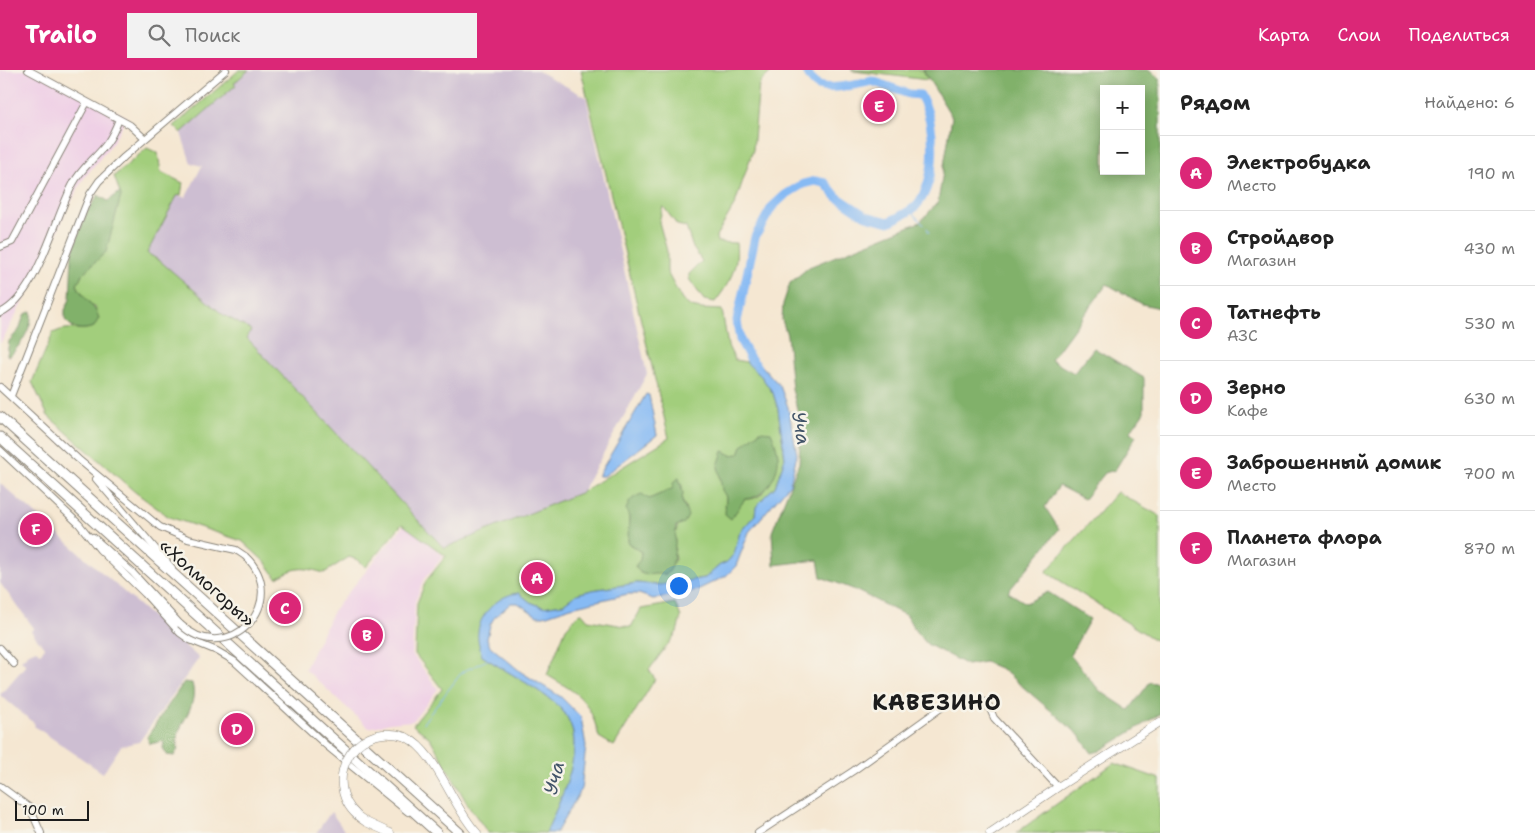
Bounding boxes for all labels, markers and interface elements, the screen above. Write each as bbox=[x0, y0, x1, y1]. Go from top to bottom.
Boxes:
search box bbox=[127, 13, 477, 58]
text: Trailo bbox=[25, 19, 97, 51]
icon: search bbox=[145, 21, 173, 49]
text: Поиск bbox=[185, 23, 240, 48]
text: Карта bbox=[1258, 23, 1309, 47]
text: Слои bbox=[1337, 23, 1381, 47]
text: Поделиться bbox=[1409, 23, 1510, 47]
map controls bbox=[1100, 85, 1145, 175]
button: + bbox=[1100, 85, 1145, 130]
pin: E bbox=[863, 87, 895, 125]
text: Рядом bbox=[1180, 89, 1250, 117]
text: Найдено: 6 bbox=[1424, 92, 1515, 113]
button: − bbox=[1100, 130, 1145, 175]
text: Электробудка bbox=[1227, 150, 1370, 175]
text: A bbox=[1190, 163, 1202, 184]
text: 190 m bbox=[1468, 163, 1515, 184]
text: Место bbox=[1227, 175, 1277, 196]
text: Стройдвор bbox=[1227, 225, 1334, 250]
text: B bbox=[1191, 238, 1201, 259]
text: 430 m bbox=[1464, 238, 1515, 259]
text: Магазин bbox=[1227, 250, 1296, 271]
text: Татнефть bbox=[1227, 300, 1321, 325]
text: C bbox=[1191, 313, 1201, 334]
text: 530 m bbox=[1465, 313, 1515, 334]
text: АЗС bbox=[1227, 325, 1258, 346]
text: Зерно bbox=[1227, 375, 1286, 400]
text: D bbox=[1190, 388, 1202, 409]
text: 630 m bbox=[1463, 388, 1515, 409]
text: Кафе bbox=[1227, 400, 1268, 421]
water label: Уча bbox=[786, 409, 816, 447]
text: Заброшенный домик bbox=[1227, 450, 1441, 475]
text: E bbox=[1191, 463, 1201, 484]
text: 700 m bbox=[1463, 463, 1515, 484]
text: Место bbox=[1227, 475, 1277, 496]
pin: F bbox=[20, 510, 52, 548]
text: Планета флора bbox=[1227, 525, 1382, 550]
street label: «Холмогоры» bbox=[154, 534, 260, 632]
text: F bbox=[1191, 538, 1201, 559]
text: 870 m bbox=[1464, 538, 1515, 559]
text: Магазин bbox=[1227, 550, 1296, 571]
pin: A bbox=[521, 559, 553, 597]
your location bbox=[666, 573, 692, 599]
pin: C bbox=[269, 589, 301, 627]
pin: B bbox=[351, 616, 383, 654]
district label: КАВЕЗИНО bbox=[872, 688, 1002, 717]
pin: D bbox=[221, 710, 253, 748]
water label: Уча bbox=[538, 759, 570, 797]
scale bar bbox=[15, 798, 89, 821]
text: 100 m bbox=[22, 801, 64, 819]

